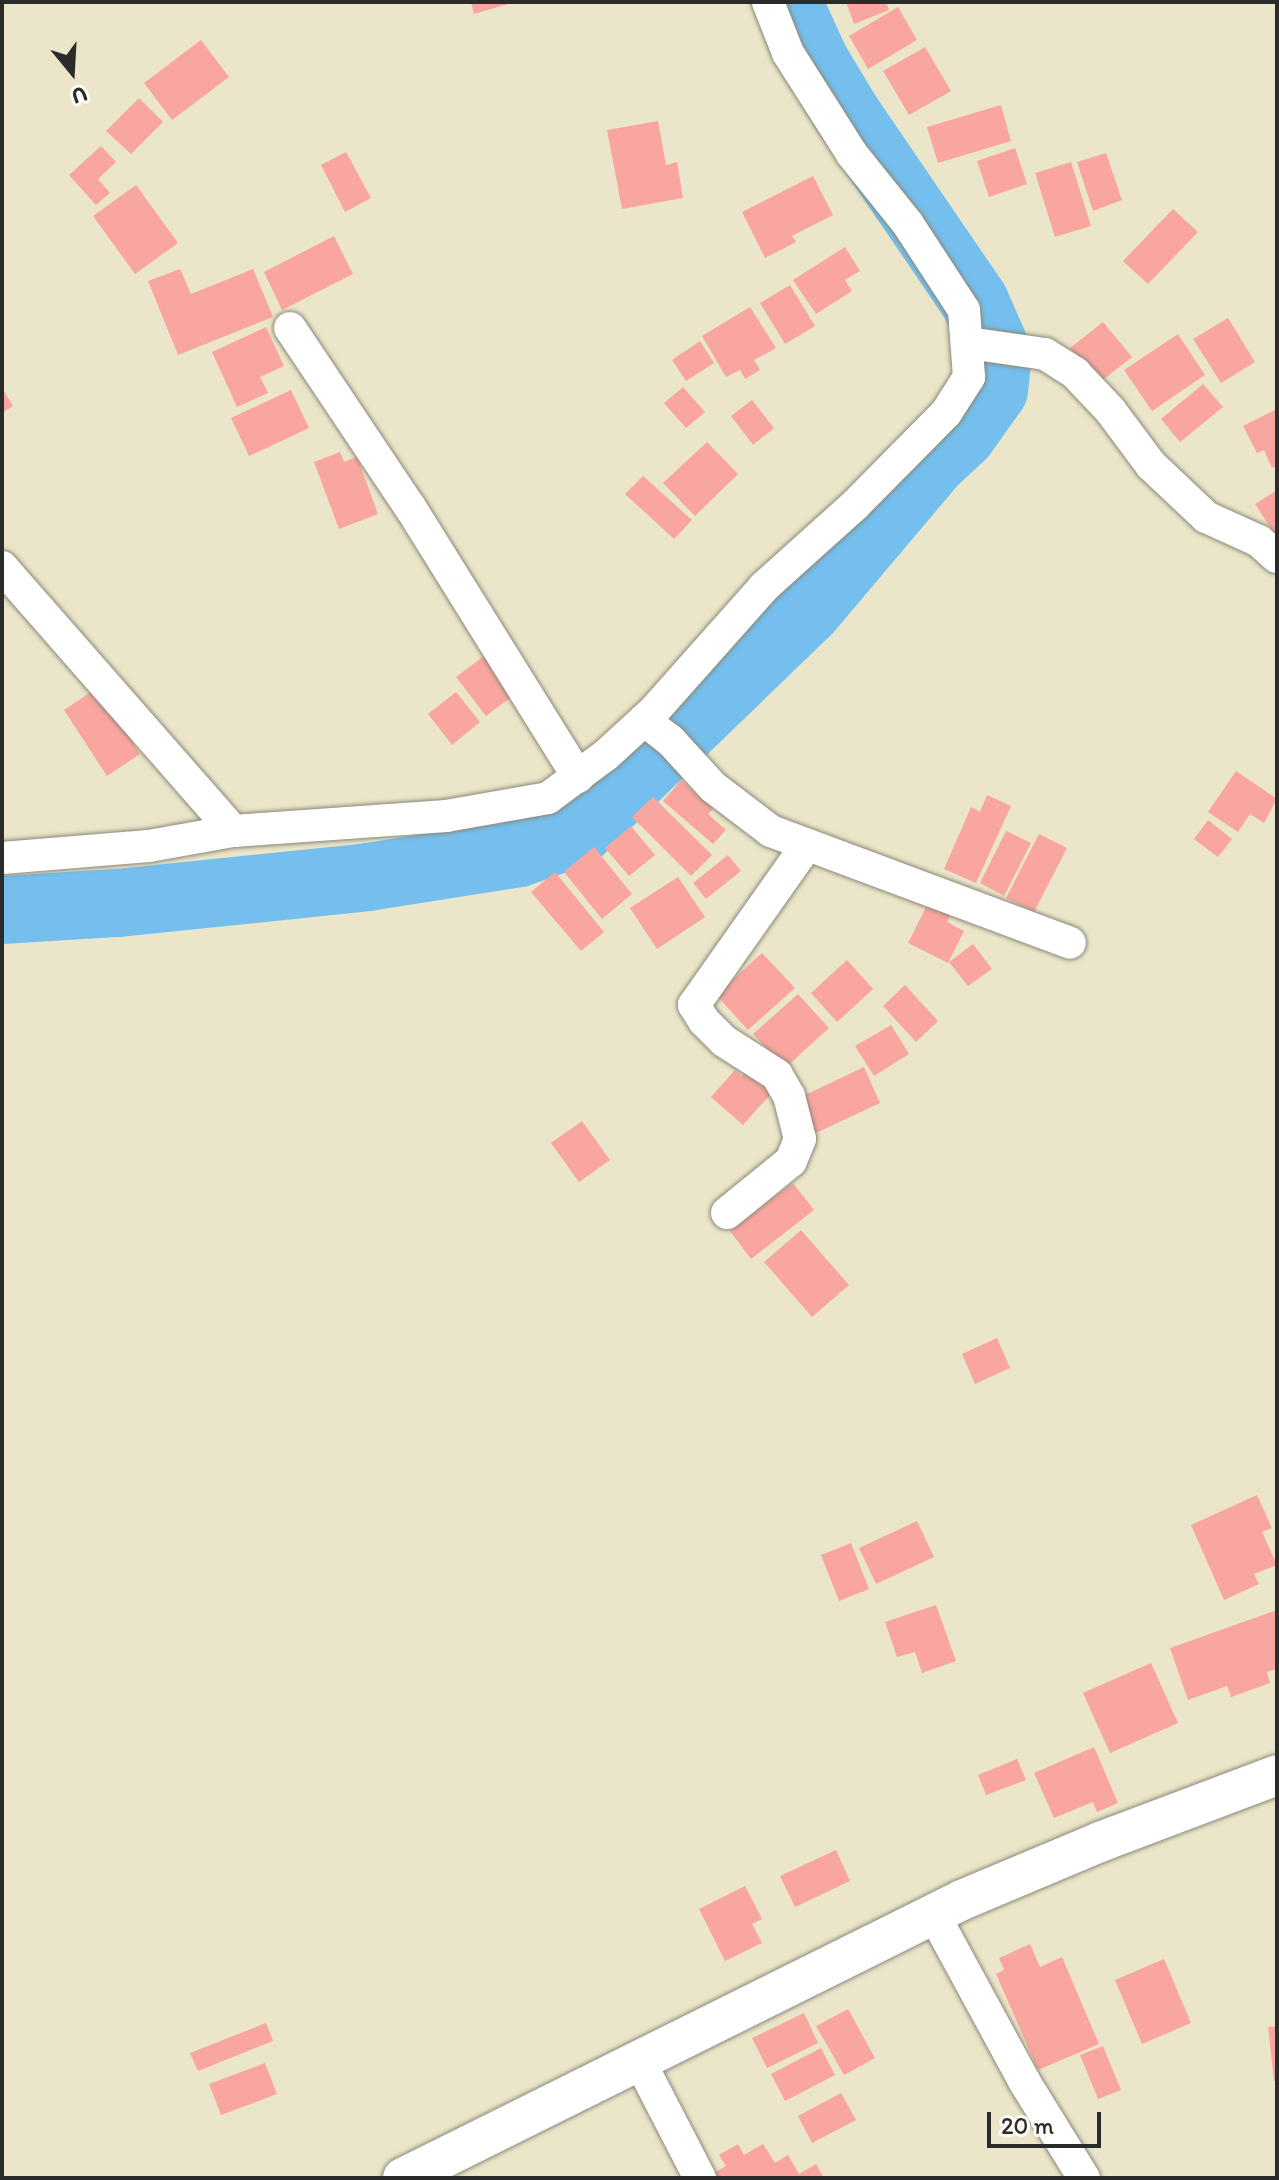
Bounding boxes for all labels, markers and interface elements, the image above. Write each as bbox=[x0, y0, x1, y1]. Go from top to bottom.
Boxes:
north arrow bbox=[32, 32, 112, 112]
text: U bbox=[68, 80, 91, 110]
scale bar bbox=[991, 2096, 1105, 2146]
text: 20 m bbox=[1001, 2111, 1054, 2140]

